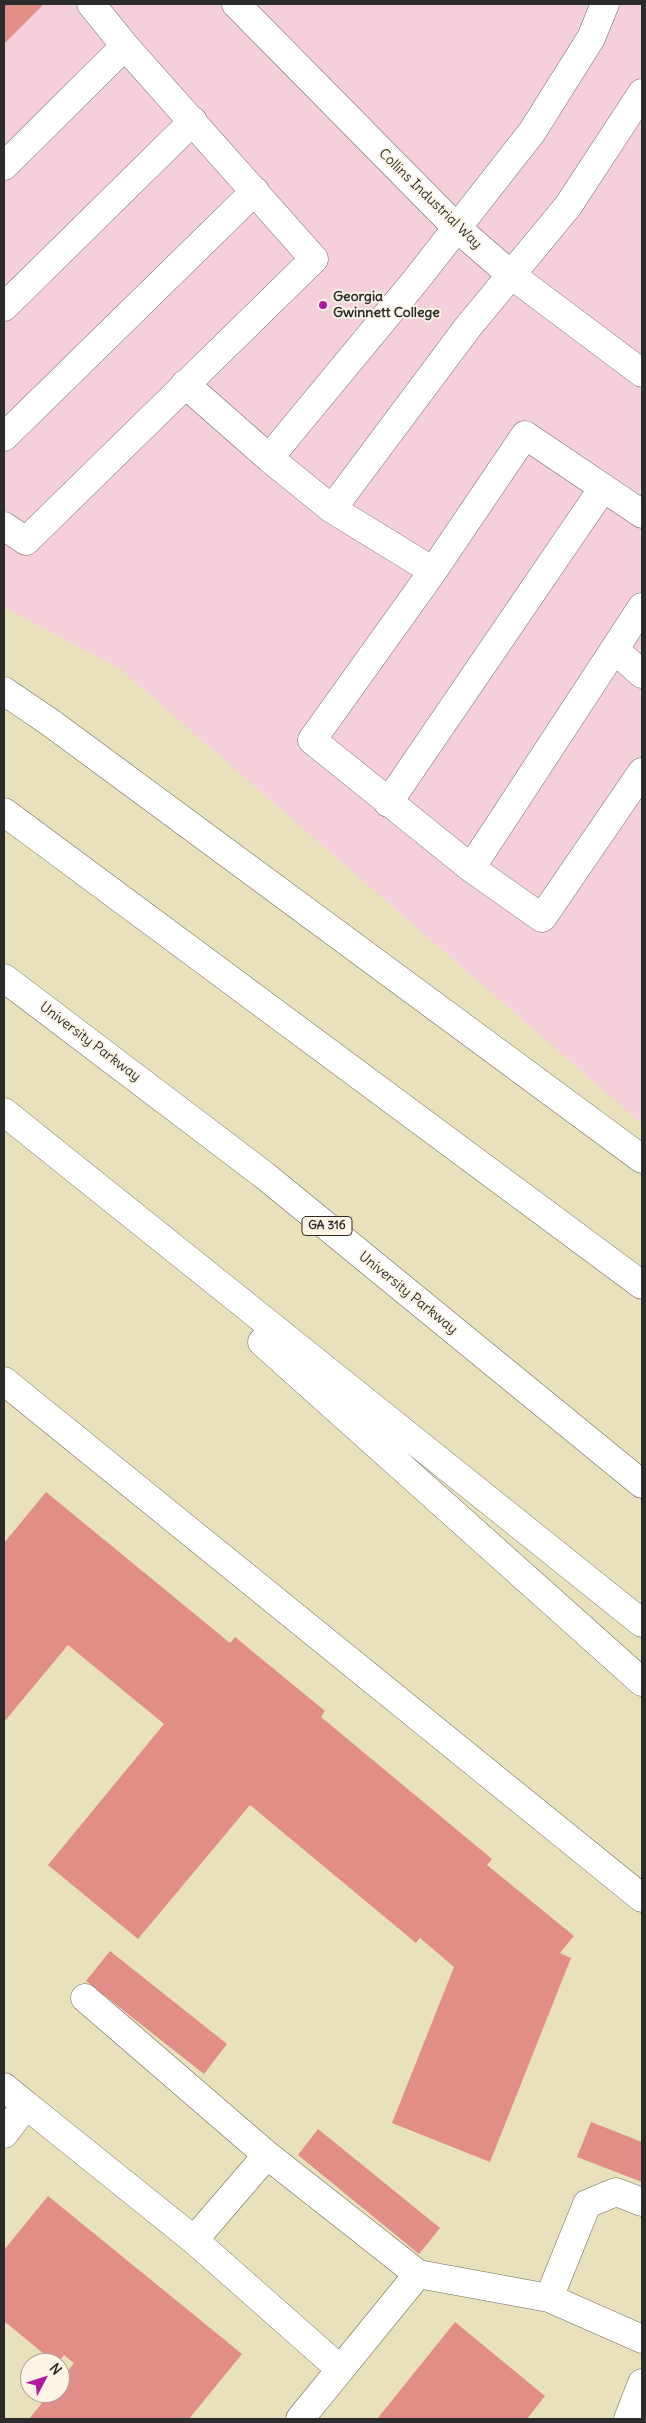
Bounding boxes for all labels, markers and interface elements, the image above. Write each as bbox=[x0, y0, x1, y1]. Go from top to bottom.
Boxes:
street label: Collins Industrial Way bbox=[375, 145, 485, 253]
place label: Georgia Gwinnett College bbox=[333, 289, 440, 322]
marker: Georgia Gwinnett College bbox=[317, 299, 329, 311]
street label: University Parkway bbox=[36, 999, 144, 1085]
road number: GA 316 bbox=[302, 1216, 352, 1236]
street label: University Parkway bbox=[355, 1248, 461, 1338]
north arrow bbox=[20, 2353, 70, 2403]
text: N bbox=[46, 2360, 66, 2378]

